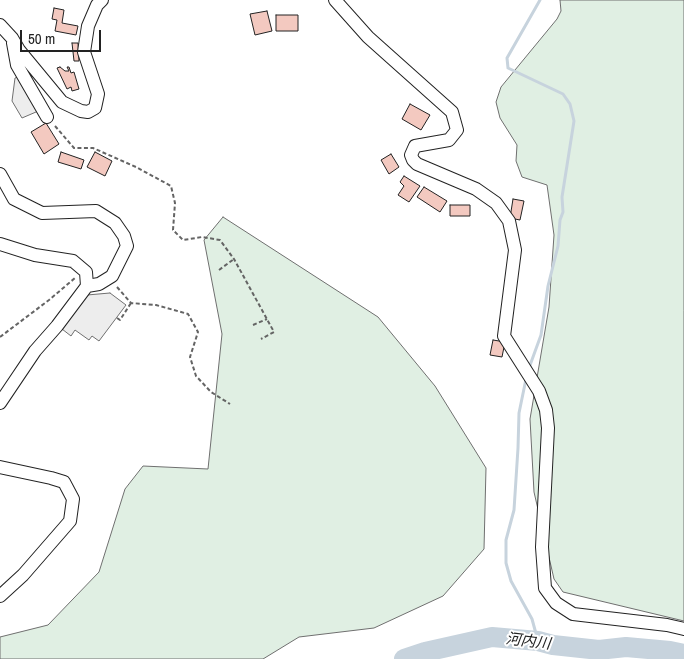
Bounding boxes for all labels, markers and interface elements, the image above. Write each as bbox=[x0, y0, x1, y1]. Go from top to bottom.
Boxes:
scale bar bbox=[22, 20, 104, 52]
text: 50 m bbox=[28, 28, 55, 49]
water label: 河内川 bbox=[505, 630, 551, 654]

